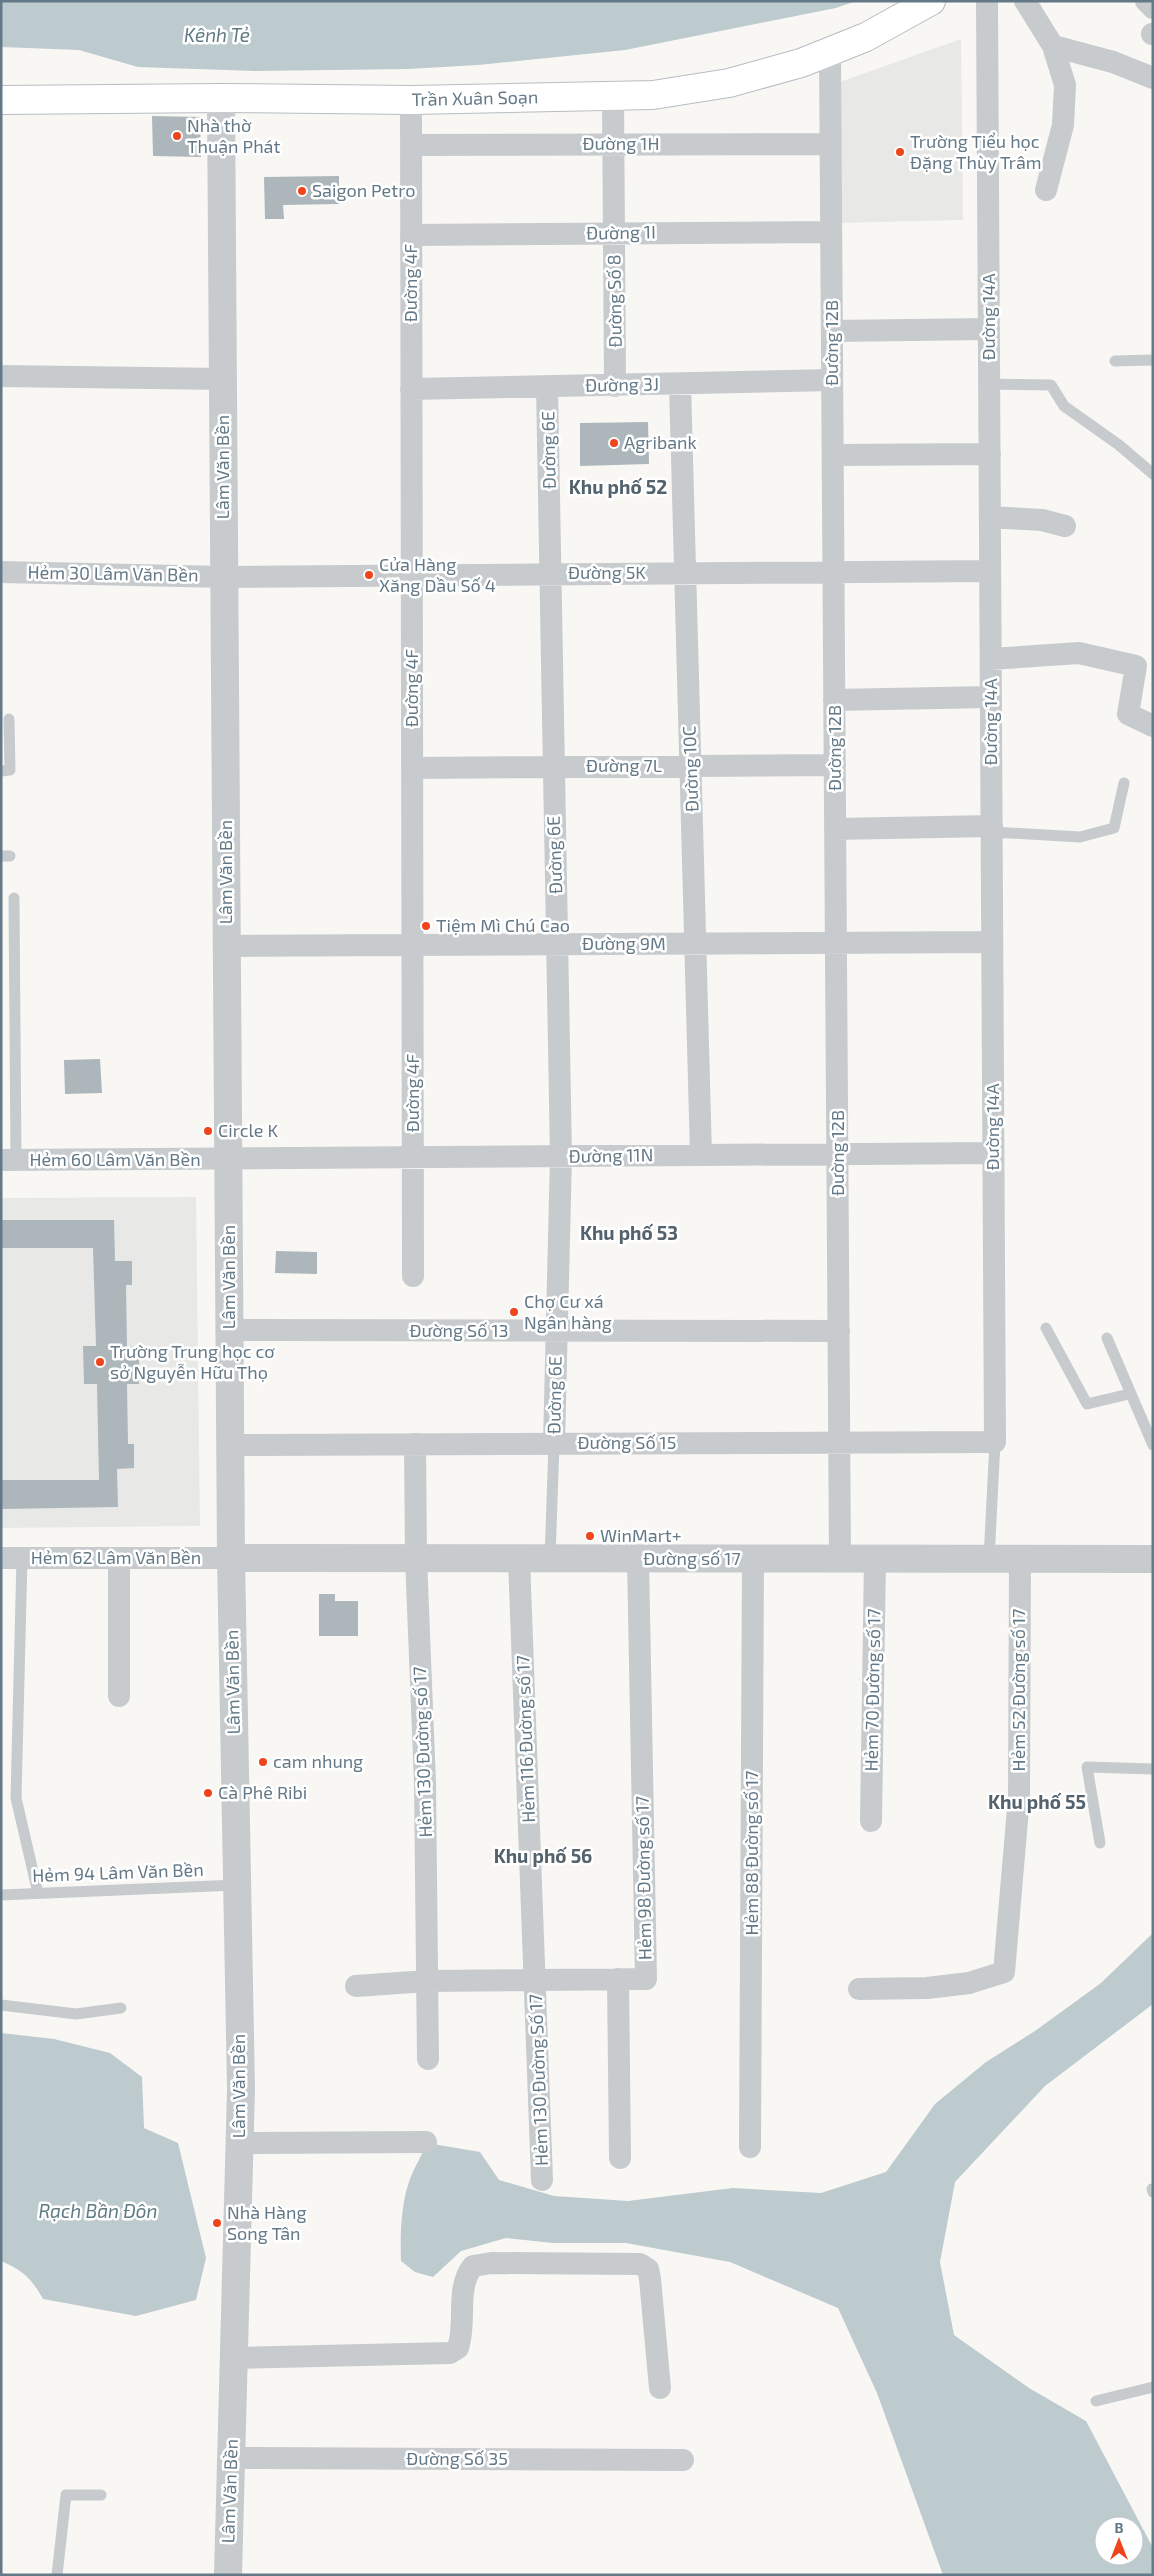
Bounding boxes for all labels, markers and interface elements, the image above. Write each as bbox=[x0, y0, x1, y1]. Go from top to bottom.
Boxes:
water label: Kênh Tẻ bbox=[184, 23, 250, 46]
street label: Trần Xuân Soạn bbox=[411, 85, 538, 110]
place label: Nhà thờ Thuận Phát bbox=[187, 114, 280, 157]
marker: Nhà thờ Thuận Phát bbox=[171, 130, 183, 142]
place label: Trường Tiểu học Đặng Thùy Trâm bbox=[910, 130, 1042, 173]
street label: Đường 1H bbox=[583, 132, 659, 154]
marker: Trường Tiểu học Đặng Thùy Trâm bbox=[894, 146, 906, 158]
place label: Saigon Petro bbox=[312, 179, 415, 201]
marker: Saigon Petro bbox=[296, 185, 308, 197]
street label: Đường 1I bbox=[586, 220, 656, 244]
street label: Đường 4F bbox=[399, 243, 421, 322]
street label: Đường Số 8 bbox=[602, 254, 626, 348]
street label: Đường 14A bbox=[977, 273, 999, 361]
street label: Đường 12B bbox=[820, 300, 842, 386]
street label: Đường 3J bbox=[585, 372, 659, 396]
street label: Đường 6E bbox=[536, 411, 560, 489]
street label: Lâm Văn Bền bbox=[211, 415, 233, 519]
place label: Agribank bbox=[624, 431, 697, 453]
marker: Agribank bbox=[608, 437, 620, 449]
district label: Khu phố 52 bbox=[569, 475, 667, 498]
place label: Cửa Hàng Xăng Dầu Số 4 bbox=[379, 553, 496, 596]
street label: Hẻm 30 Lâm Văn Bền bbox=[27, 561, 199, 585]
street label: Đường 5K bbox=[568, 561, 646, 583]
marker: Cửa Hàng Xăng Dầu Số 4 bbox=[363, 569, 375, 581]
street label: Đường 4F bbox=[400, 648, 422, 727]
street label: Đường 14A bbox=[979, 678, 1001, 766]
street label: Đường 12B bbox=[823, 705, 845, 791]
street label: Đường 10C bbox=[678, 726, 702, 812]
street label: Đường 7L bbox=[586, 754, 662, 776]
street label: Đường 6E bbox=[542, 816, 566, 894]
street label: Lâm Văn Bền bbox=[214, 820, 236, 924]
place label: Tiệm Mì Chú Cao bbox=[436, 914, 570, 936]
marker: Tiệm Mì Chú Cao bbox=[420, 920, 432, 932]
street label: Đường 9M bbox=[582, 932, 666, 954]
street label: Đường 4F bbox=[401, 1053, 423, 1132]
street label: Đường 14A bbox=[981, 1083, 1003, 1171]
street label: Đường 12B bbox=[826, 1110, 848, 1196]
place label: Circle K bbox=[218, 1119, 279, 1141]
marker: Circle K bbox=[202, 1125, 214, 1137]
street label: Đường 11N bbox=[568, 1143, 654, 1167]
street label: Hẻm 60 Lâm Văn Bền bbox=[29, 1148, 201, 1170]
district label: Khu phố 53 bbox=[580, 1221, 678, 1244]
street label: Lâm Văn Bền bbox=[217, 1225, 239, 1329]
place label: Chợ Cư xá Ngân hàng bbox=[524, 1290, 612, 1333]
marker: Chợ Cư xá Ngân hàng bbox=[508, 1306, 520, 1318]
street label: Đường Số 13 bbox=[409, 1319, 509, 1341]
place label: Trường Trung học cơ sở Nguyễn Hữu Thọ bbox=[110, 1340, 275, 1383]
marker: Trường Trung học cơ sở Nguyễn Hữu Thọ bbox=[94, 1356, 106, 1368]
street label: Đường 6E bbox=[542, 1356, 566, 1434]
street label: Đường Số 15 bbox=[578, 1431, 676, 1453]
place label: WinMart+ bbox=[600, 1524, 682, 1546]
marker: WinMart+ bbox=[584, 1530, 596, 1542]
street label: Hẻm 62 Lâm Văn Bền bbox=[31, 1546, 201, 1568]
street label: Đường số 17 bbox=[643, 1547, 741, 1569]
street label: Hẻm 70 Đường số 17 bbox=[860, 1608, 884, 1772]
street label: Hẻm 52 Đường số 17 bbox=[1007, 1609, 1029, 1771]
street label: Lâm Văn Bền bbox=[220, 1630, 244, 1734]
street label: Hẻm 116 Đường số 17 bbox=[511, 1655, 539, 1823]
street label: Hẻm 130 Đường số 17 bbox=[408, 1666, 436, 1838]
place label: cam nhung bbox=[273, 1750, 363, 1772]
marker: cam nhung bbox=[257, 1756, 269, 1768]
street label: Hẻm 88 Đường số 17 bbox=[740, 1771, 762, 1935]
place label: Cà Phê Ribi bbox=[218, 1781, 307, 1803]
marker: Cà Phê Ribi bbox=[202, 1787, 214, 1799]
district label: Khu phố 55 bbox=[988, 1790, 1086, 1813]
street label: Hẻm 98 Đường số 17 bbox=[631, 1796, 655, 1960]
district label: Khu phố 56 bbox=[494, 1844, 592, 1867]
street label: Hẻm 94 Lâm Văn Bền bbox=[32, 1858, 204, 1886]
street label: Hẻm 130 Đường Số 17 bbox=[524, 1994, 552, 2166]
street label: Lâm Văn Bền bbox=[227, 2034, 249, 2138]
water label: Rạch Bần Đôn bbox=[38, 2199, 158, 2222]
place label: Nhà Hàng Song Tân bbox=[227, 2201, 306, 2244]
marker: Nhà Hàng Song Tân bbox=[211, 2217, 223, 2229]
street label: Lâm Văn Bền bbox=[216, 2438, 242, 2544]
street label: Đường Số 35 bbox=[406, 2447, 508, 2469]
north arrow bbox=[1094, 2516, 1144, 2566]
text: B bbox=[1115, 2519, 1124, 2536]

